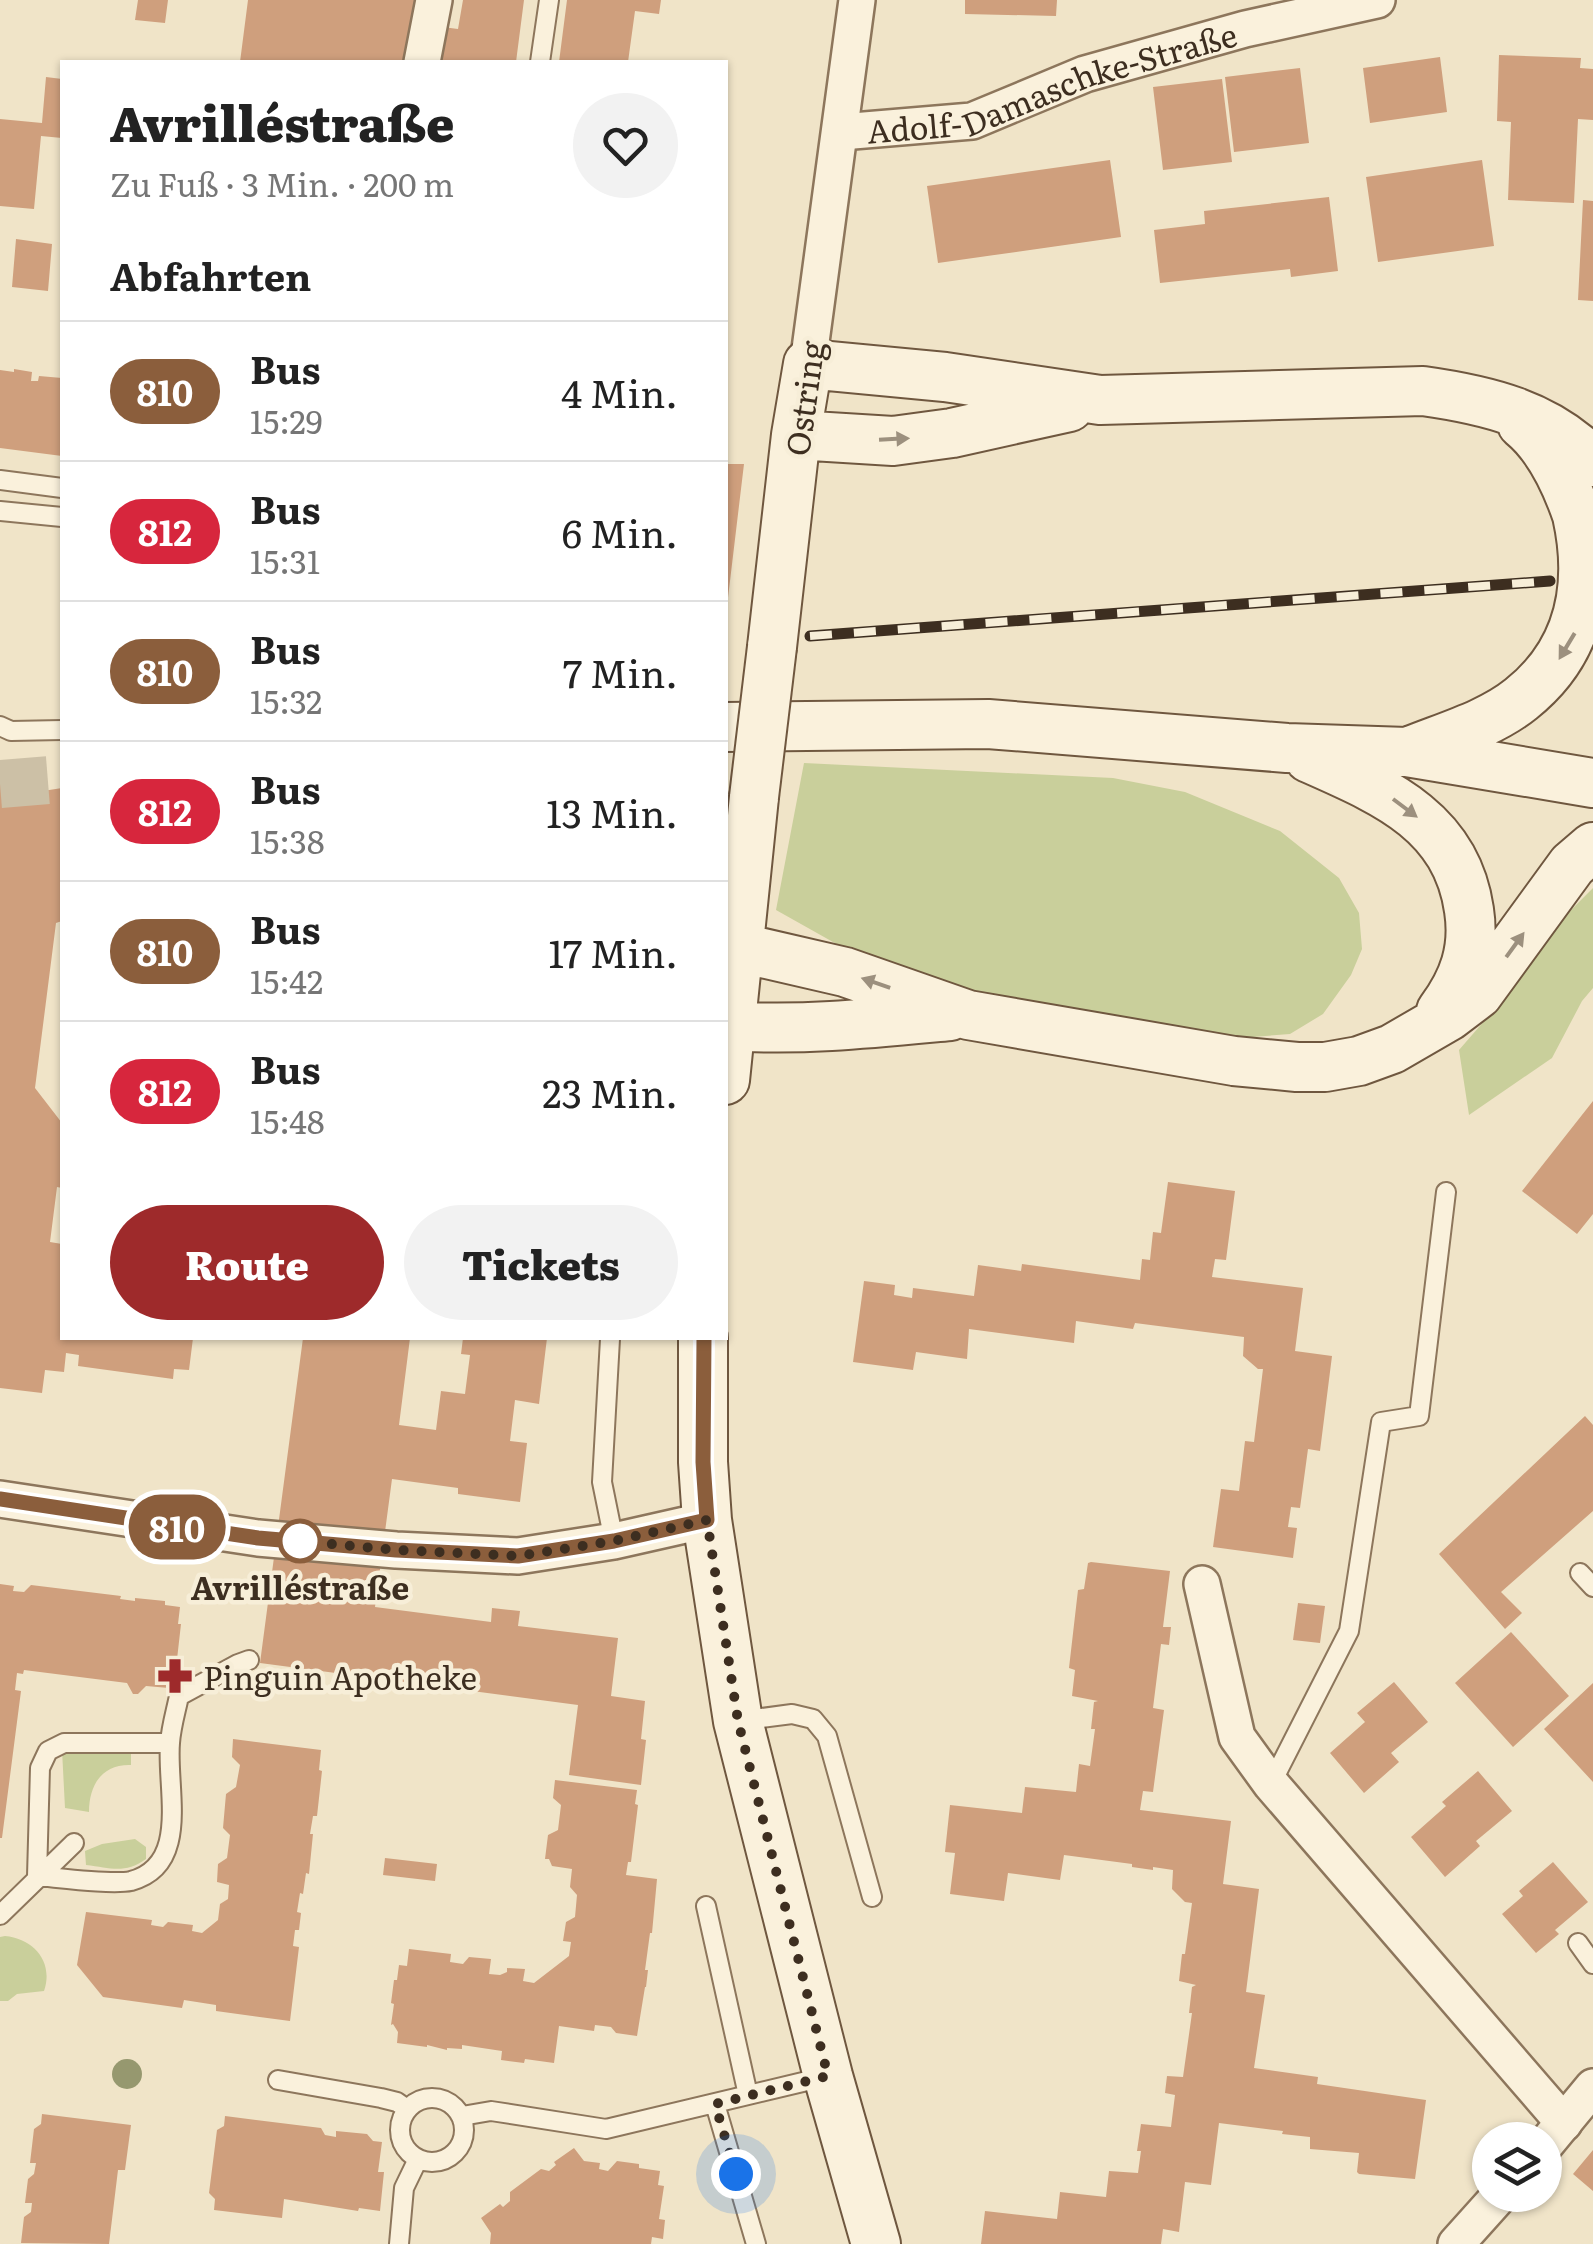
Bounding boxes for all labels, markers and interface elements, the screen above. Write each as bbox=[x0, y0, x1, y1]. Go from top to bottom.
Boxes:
street label: Adolf-Damaschke-Straße bbox=[865, 9, 1242, 154]
text: Avrilléstraße bbox=[110, 86, 455, 157]
button: heart bbox=[573, 93, 678, 198]
text: Zu Fuß · 3 Min. · 200 m bbox=[110, 159, 454, 207]
text: Abfahrten bbox=[110, 246, 311, 303]
street label: Ostring bbox=[771, 337, 835, 459]
text: Bus bbox=[250, 339, 321, 396]
text: 4 Min. bbox=[561, 363, 678, 420]
text: 810 bbox=[137, 365, 193, 417]
text: 15:29 bbox=[250, 396, 323, 444]
one-way arrow bbox=[878, 431, 910, 447]
text: Bus bbox=[250, 479, 321, 536]
text: 6 Min. bbox=[562, 503, 678, 560]
text: 812 bbox=[138, 505, 192, 557]
text: 15:31 bbox=[250, 536, 320, 584]
text: Bus bbox=[250, 619, 321, 676]
one-way arrow bbox=[1558, 632, 1577, 659]
text: 7 Min. bbox=[563, 643, 678, 700]
text: 810 bbox=[137, 645, 193, 697]
text: 15:32 bbox=[250, 676, 322, 724]
text: Bus bbox=[250, 759, 321, 816]
text: 13 Min. bbox=[546, 783, 678, 840]
text: 812 bbox=[138, 785, 192, 837]
one-way arrow bbox=[1392, 797, 1418, 817]
text: 15:38 bbox=[250, 816, 325, 864]
text: Bus bbox=[250, 899, 321, 956]
text: 17 Min. bbox=[549, 923, 678, 980]
text: 810 bbox=[137, 925, 193, 977]
one-way arrow bbox=[1505, 932, 1525, 958]
text: 15:42 bbox=[250, 956, 323, 1004]
one-way arrow bbox=[860, 974, 890, 989]
text: Bus bbox=[250, 1039, 321, 1096]
text: 23 Min. bbox=[542, 1063, 678, 1120]
text: 812 bbox=[138, 1065, 192, 1117]
text: 15:48 bbox=[250, 1096, 325, 1144]
button: Route bbox=[110, 1205, 384, 1320]
button: Tickets bbox=[404, 1205, 678, 1320]
line badge: 810 bbox=[120, 1494, 234, 1560]
text: 810 bbox=[149, 1501, 205, 1553]
marker: Avrilléstraße bbox=[279, 1520, 321, 1562]
place label: Avrilléstraße bbox=[191, 1562, 409, 1610]
place label: Pinguin Apotheke bbox=[203, 1652, 477, 1700]
pharmacy icon: Pinguin Apotheke bbox=[156, 1657, 194, 1695]
map controls bbox=[1472, 2122, 1562, 2212]
button: layers bbox=[1472, 2122, 1562, 2212]
your location bbox=[711, 2149, 761, 2199]

